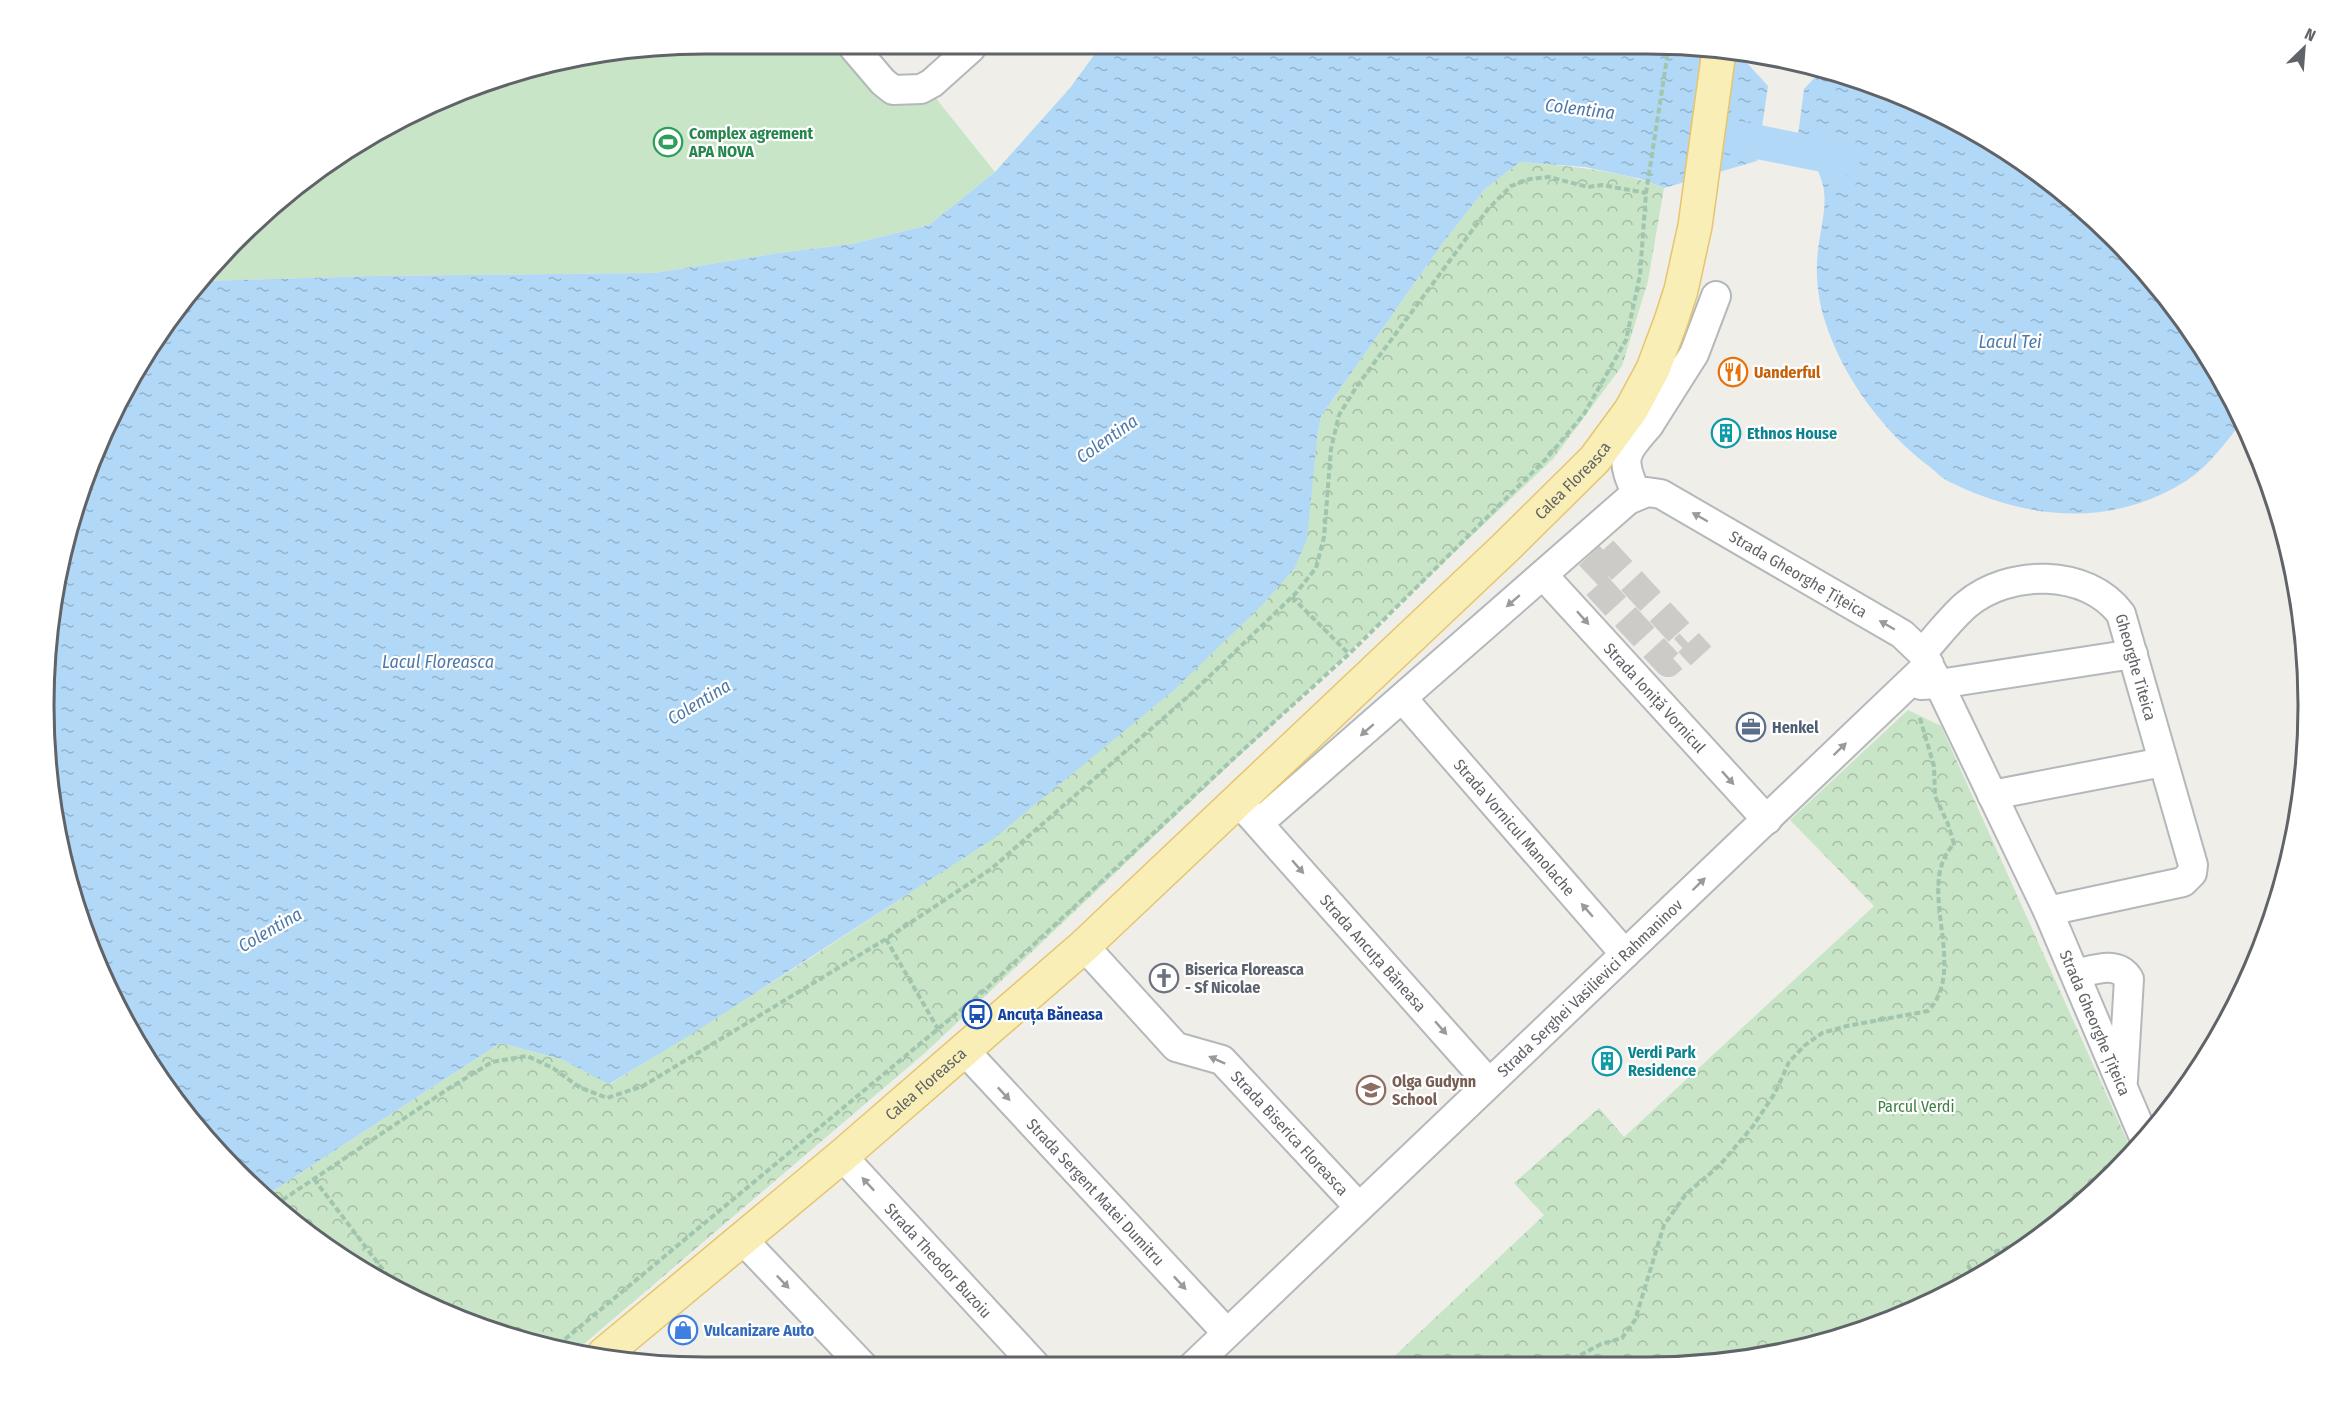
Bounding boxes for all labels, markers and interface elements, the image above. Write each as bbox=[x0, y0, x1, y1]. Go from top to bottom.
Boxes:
north arrow bbox=[2274, 18, 2334, 78]
text: N bbox=[2302, 24, 2318, 45]
water label: Colentina bbox=[1544, 94, 1616, 124]
place label: Complex agrement APA NOVA bbox=[688, 124, 813, 161]
sports icon: Complex agrement APA NOVA bbox=[652, 126, 684, 158]
water label: Lacul Tei bbox=[1978, 331, 2042, 353]
restaurant icon: Uanderful bbox=[1717, 356, 1749, 388]
place label: Uanderful bbox=[1754, 363, 1821, 382]
water label: Colentina bbox=[1072, 410, 1142, 468]
building icon: Ethnos House bbox=[1710, 417, 1742, 449]
place label: Ethnos House bbox=[1747, 424, 1837, 443]
street label: Calea Floreasca bbox=[1531, 438, 1615, 523]
one-way arrow bbox=[1691, 512, 1708, 522]
street label: Strada Gheorghe Țițeica bbox=[1726, 527, 1871, 622]
one-way arrow bbox=[1505, 595, 1521, 608]
one-way arrow bbox=[1576, 611, 1590, 626]
street label: Gheorghe Titeica bbox=[2111, 612, 2160, 723]
one-way arrow bbox=[1878, 620, 1895, 630]
street label: Strada Ioniță Vornicul bbox=[1600, 639, 1709, 757]
water label: Lacul Floreasca bbox=[382, 651, 494, 673]
water label: Colentina bbox=[663, 675, 735, 729]
office icon: Henkel bbox=[1735, 711, 1767, 743]
place label: Henkel bbox=[1772, 718, 1819, 737]
one-way arrow bbox=[1360, 723, 1375, 736]
one-way arrow bbox=[1833, 742, 1848, 756]
street label: Strada Vornicul Manolache bbox=[1450, 755, 1579, 900]
one-way arrow bbox=[1721, 770, 1734, 785]
one-way arrow bbox=[1291, 859, 1304, 874]
one-way arrow bbox=[1692, 877, 1707, 891]
street label: Strada Ancuța Băneasa bbox=[1316, 891, 1430, 1016]
street label: Strada Serghei Vasilievici Rahmaninov bbox=[1493, 895, 1686, 1081]
water label: Colentina bbox=[234, 903, 306, 957]
one-way arrow bbox=[1581, 903, 1594, 918]
street label: Strada Gheorghe Țițeica bbox=[2056, 947, 2134, 1099]
place label: Biserica Floreasca - Sf Nicolae bbox=[1185, 960, 1304, 997]
church icon: Biserica Floreasca - Sf Nicolae bbox=[1148, 962, 1180, 994]
bus stop icon: Ancuța Băneasa bbox=[961, 998, 993, 1030]
place label: Ancuța Băneasa bbox=[997, 1005, 1103, 1025]
one-way arrow bbox=[1434, 1021, 1448, 1036]
place label: Verdi Park Residence bbox=[1627, 1043, 1696, 1080]
street label: Calea Floreasca bbox=[881, 1044, 970, 1124]
building icon: Verdi Park Residence bbox=[1591, 1045, 1623, 1077]
one-way arrow bbox=[1208, 1055, 1226, 1065]
street label: Strada Biserica Floreasca bbox=[1227, 1067, 1352, 1200]
place label: Olga Gudynn School bbox=[1392, 1072, 1476, 1109]
school or university icon: Olga Gudynn School bbox=[1355, 1074, 1387, 1106]
one-way arrow bbox=[997, 1086, 1011, 1101]
park label: Parcul Verdi bbox=[1878, 1097, 1954, 1116]
street label: Strada Sergent Matei Dumitru bbox=[1023, 1115, 1168, 1269]
one-way arrow bbox=[861, 1177, 875, 1192]
street label: Strada Theodor Buzoiu bbox=[880, 1199, 996, 1322]
one-way arrow bbox=[776, 1275, 790, 1289]
one-way arrow bbox=[1173, 1275, 1186, 1290]
shop icon: Vulcanizare Auto bbox=[667, 1314, 699, 1346]
place label: Vulcanizare Auto bbox=[703, 1321, 815, 1340]

